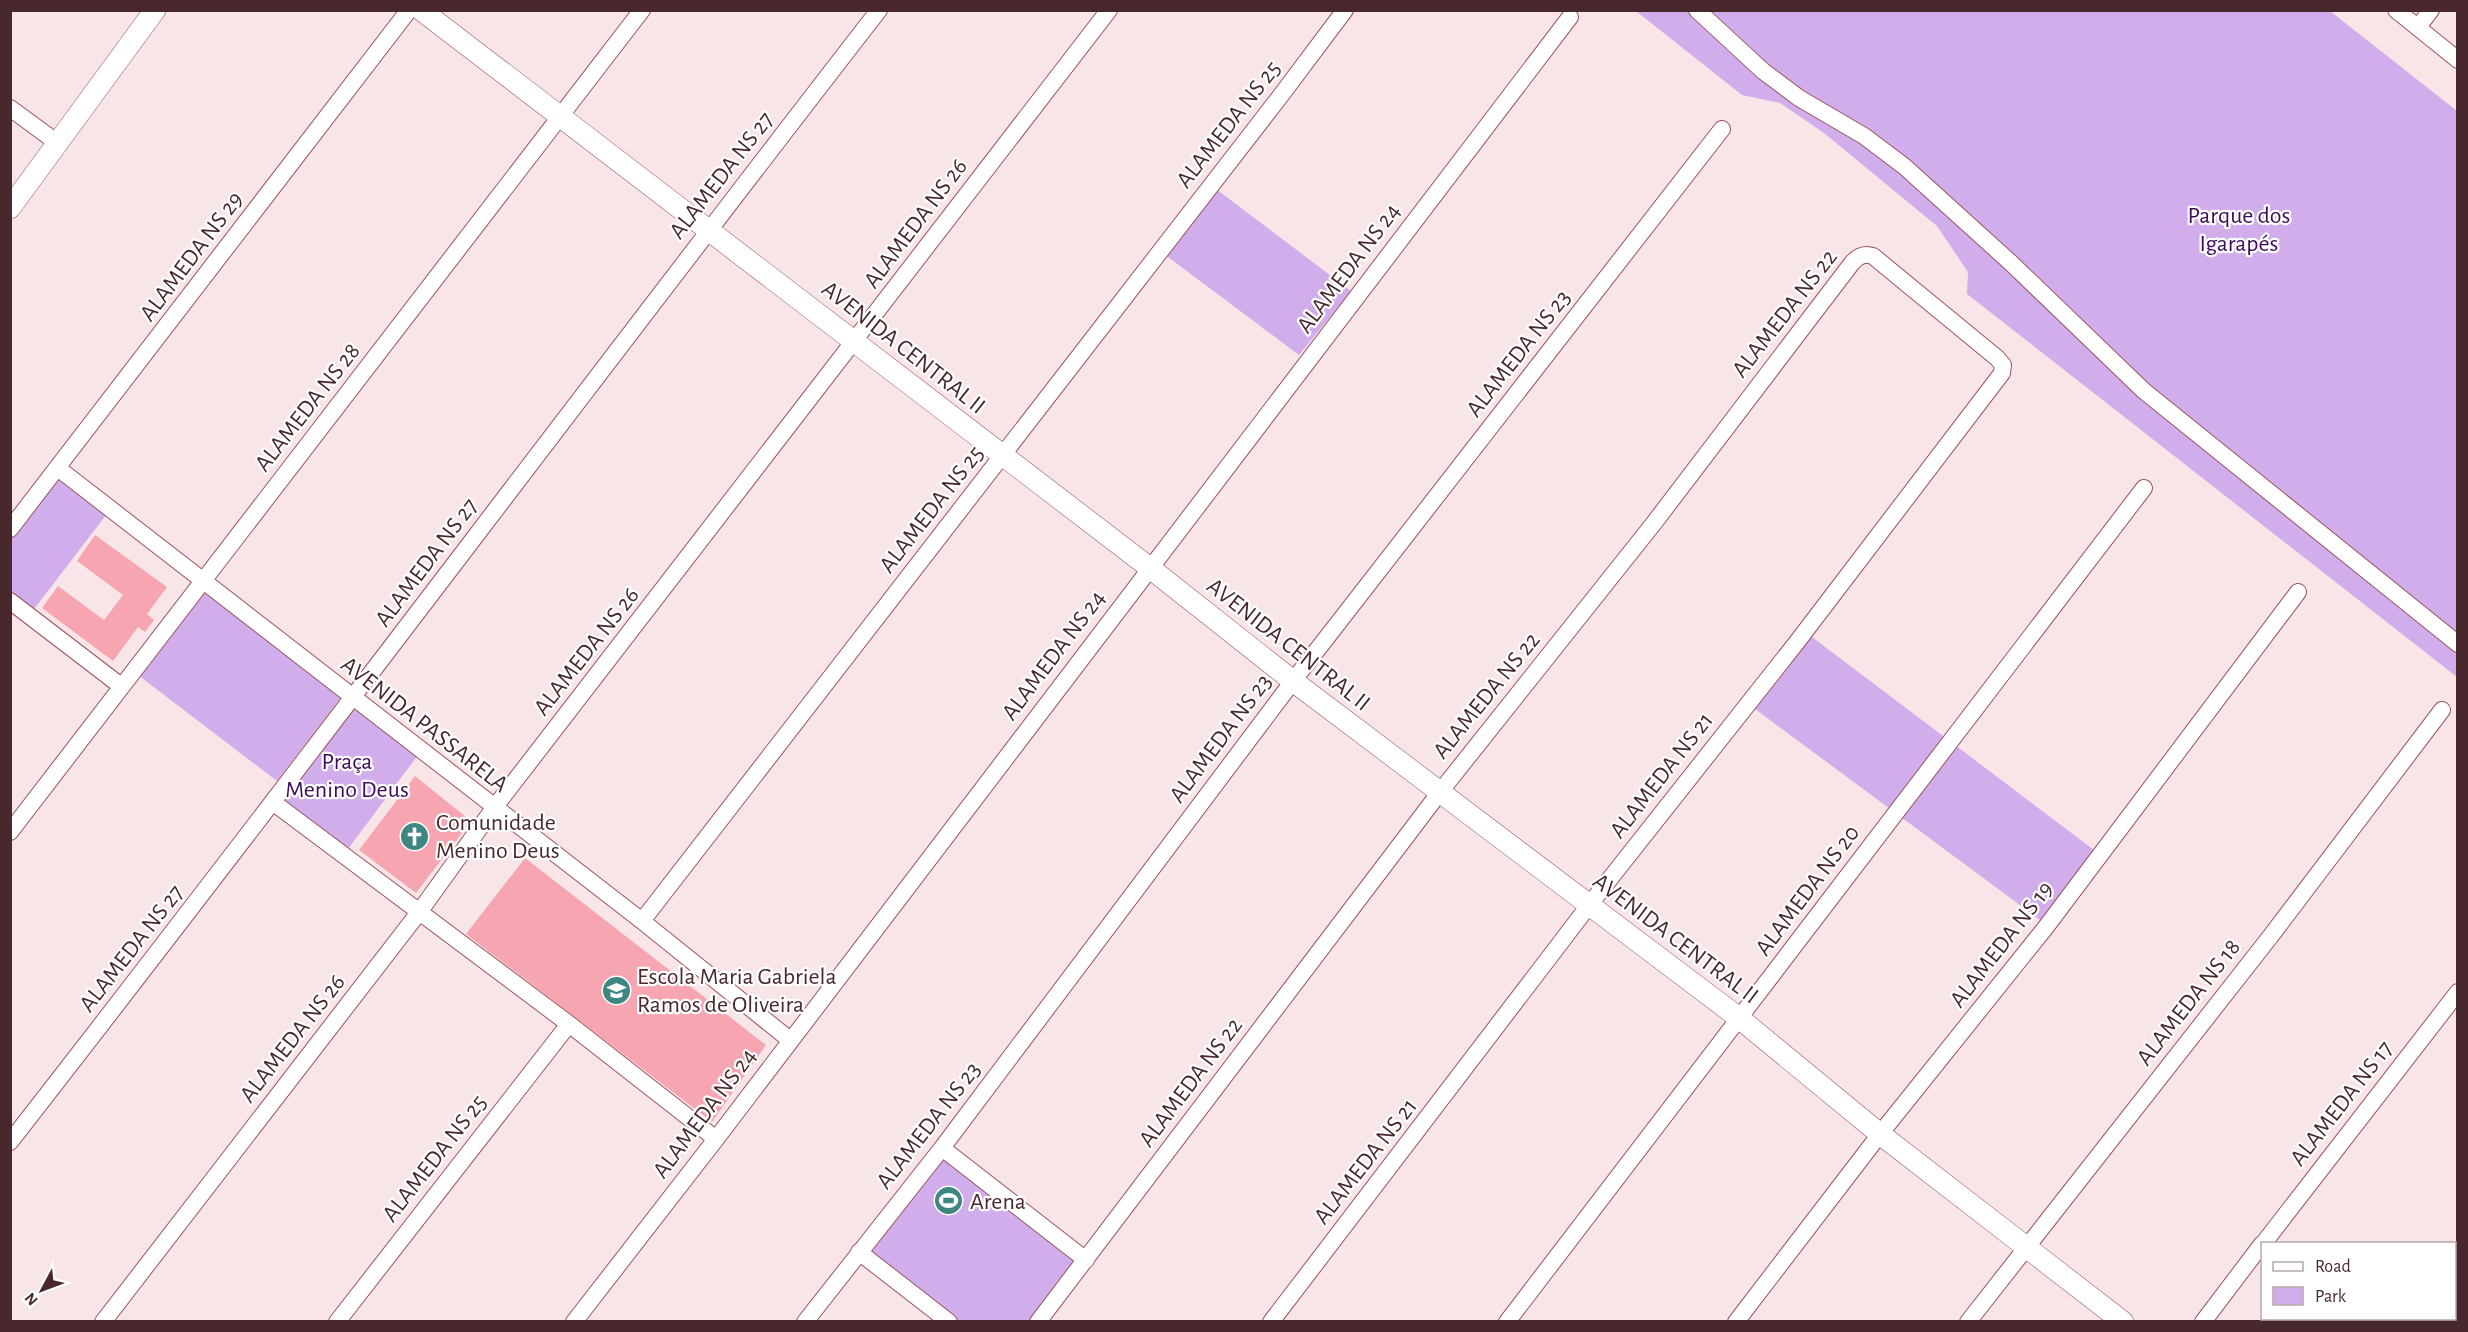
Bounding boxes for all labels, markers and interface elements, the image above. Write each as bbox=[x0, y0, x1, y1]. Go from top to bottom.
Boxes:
street label: ALAMEDA NS 25 bbox=[1172, 57, 1286, 193]
street label: ALAMEDA NS 27 bbox=[665, 108, 779, 244]
street label: ALAMEDA NS 26 bbox=[860, 154, 972, 293]
street label: ALAMEDA NS 29 bbox=[136, 187, 248, 326]
street label: ALAMEDA NS 24 bbox=[1292, 199, 1405, 338]
park label: Parque dos Igarapés bbox=[2187, 204, 2291, 256]
street label: ALAMEDA NS 22 bbox=[1728, 245, 1842, 382]
street label: AVENIDA CENTRAL II bbox=[817, 277, 990, 419]
street label: ALAMEDA NS 23 bbox=[1462, 286, 1576, 422]
street label: ALAMEDA NS 28 bbox=[251, 339, 365, 476]
street label: ALAMEDA NS 25 bbox=[875, 442, 989, 578]
street label: ALAMEDA NS 27 bbox=[371, 494, 483, 631]
street label: AVENIDA CENTRAL II bbox=[1202, 574, 1375, 716]
street label: ALAMEDA NS 26 bbox=[530, 583, 644, 720]
street label: ALAMEDA NS 24 bbox=[997, 586, 1110, 725]
street label: ALAMEDA NS 22 bbox=[1429, 628, 1545, 763]
street label: AVENIDA PASSARELA bbox=[336, 652, 513, 797]
street label: ALAMEDA NS 23 bbox=[1165, 670, 1277, 807]
street label: ALAMEDA NS 21 bbox=[1606, 708, 1718, 843]
park label: Praça Menino Deus bbox=[285, 750, 409, 802]
place label: Comunidade Menino Deus bbox=[436, 811, 560, 863]
church icon: Comunidade Menino Deus bbox=[399, 820, 431, 852]
street label: ALAMEDA NS 20 bbox=[1751, 821, 1864, 960]
street label: AVENIDA CENTRAL II bbox=[1588, 869, 1763, 1009]
street label: ALAMEDA NS 19 bbox=[1945, 877, 2058, 1012]
street label: ALAMEDA NS 27 bbox=[75, 881, 189, 1017]
street label: ALAMEDA NS 18 bbox=[2132, 935, 2245, 1070]
place label: Escola Maria Gabriela Ramos de Oliveira bbox=[637, 965, 837, 1017]
street label: ALAMEDA NS 26 bbox=[236, 970, 350, 1107]
school or university icon: Escola Maria Gabriela Ramos de Oliveira bbox=[600, 974, 632, 1006]
street label: ALAMEDA NS 22 bbox=[1135, 1014, 1247, 1152]
street label: ALAMEDA NS 17 bbox=[2286, 1037, 2398, 1171]
street label: ALAMEDA NS 24 bbox=[648, 1044, 761, 1183]
street label: ALAMEDA NS 23 bbox=[872, 1058, 986, 1194]
street label: ALAMEDA NS 25 bbox=[378, 1091, 492, 1227]
street label: ALAMEDA NS 21 bbox=[1310, 1094, 1422, 1229]
sports icon: Arena bbox=[933, 1185, 965, 1217]
place label: Arena bbox=[970, 1190, 1026, 1214]
legend bbox=[2261, 1242, 2456, 1320]
text: Road bbox=[2315, 1258, 2351, 1276]
north arrow bbox=[12, 1260, 72, 1320]
text: Park bbox=[2315, 1288, 2347, 1306]
text: N bbox=[22, 1290, 41, 1309]

